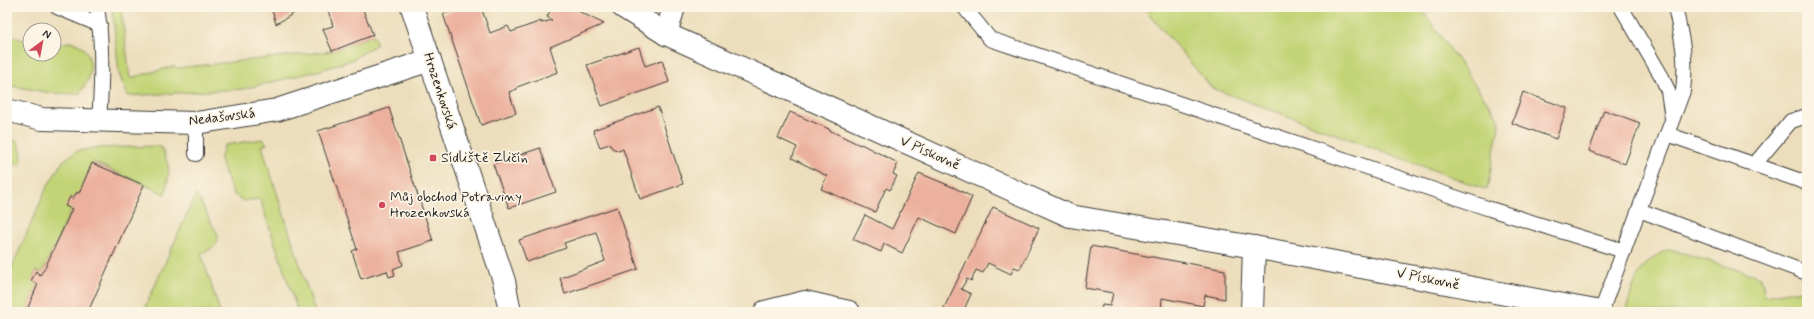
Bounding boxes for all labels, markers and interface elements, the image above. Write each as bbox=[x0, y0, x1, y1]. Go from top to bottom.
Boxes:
north arrow bbox=[22, 22, 62, 62]
text: N bbox=[40, 26, 54, 42]
street label: Hrozenkovská bbox=[419, 50, 461, 132]
street label: Nedašovská bbox=[188, 104, 256, 130]
street label: V Pískovně bbox=[897, 132, 963, 174]
place label: Sídliště Zličín bbox=[441, 149, 528, 167]
marker: Sídliště Zličín bbox=[428, 153, 438, 163]
place label: Můj obchod Potraviny Hrozenkovská bbox=[390, 188, 522, 222]
marker: Můj obchod Potraviny Hrozenkovská bbox=[377, 200, 387, 210]
street label: V Pískovně bbox=[1395, 264, 1461, 294]

